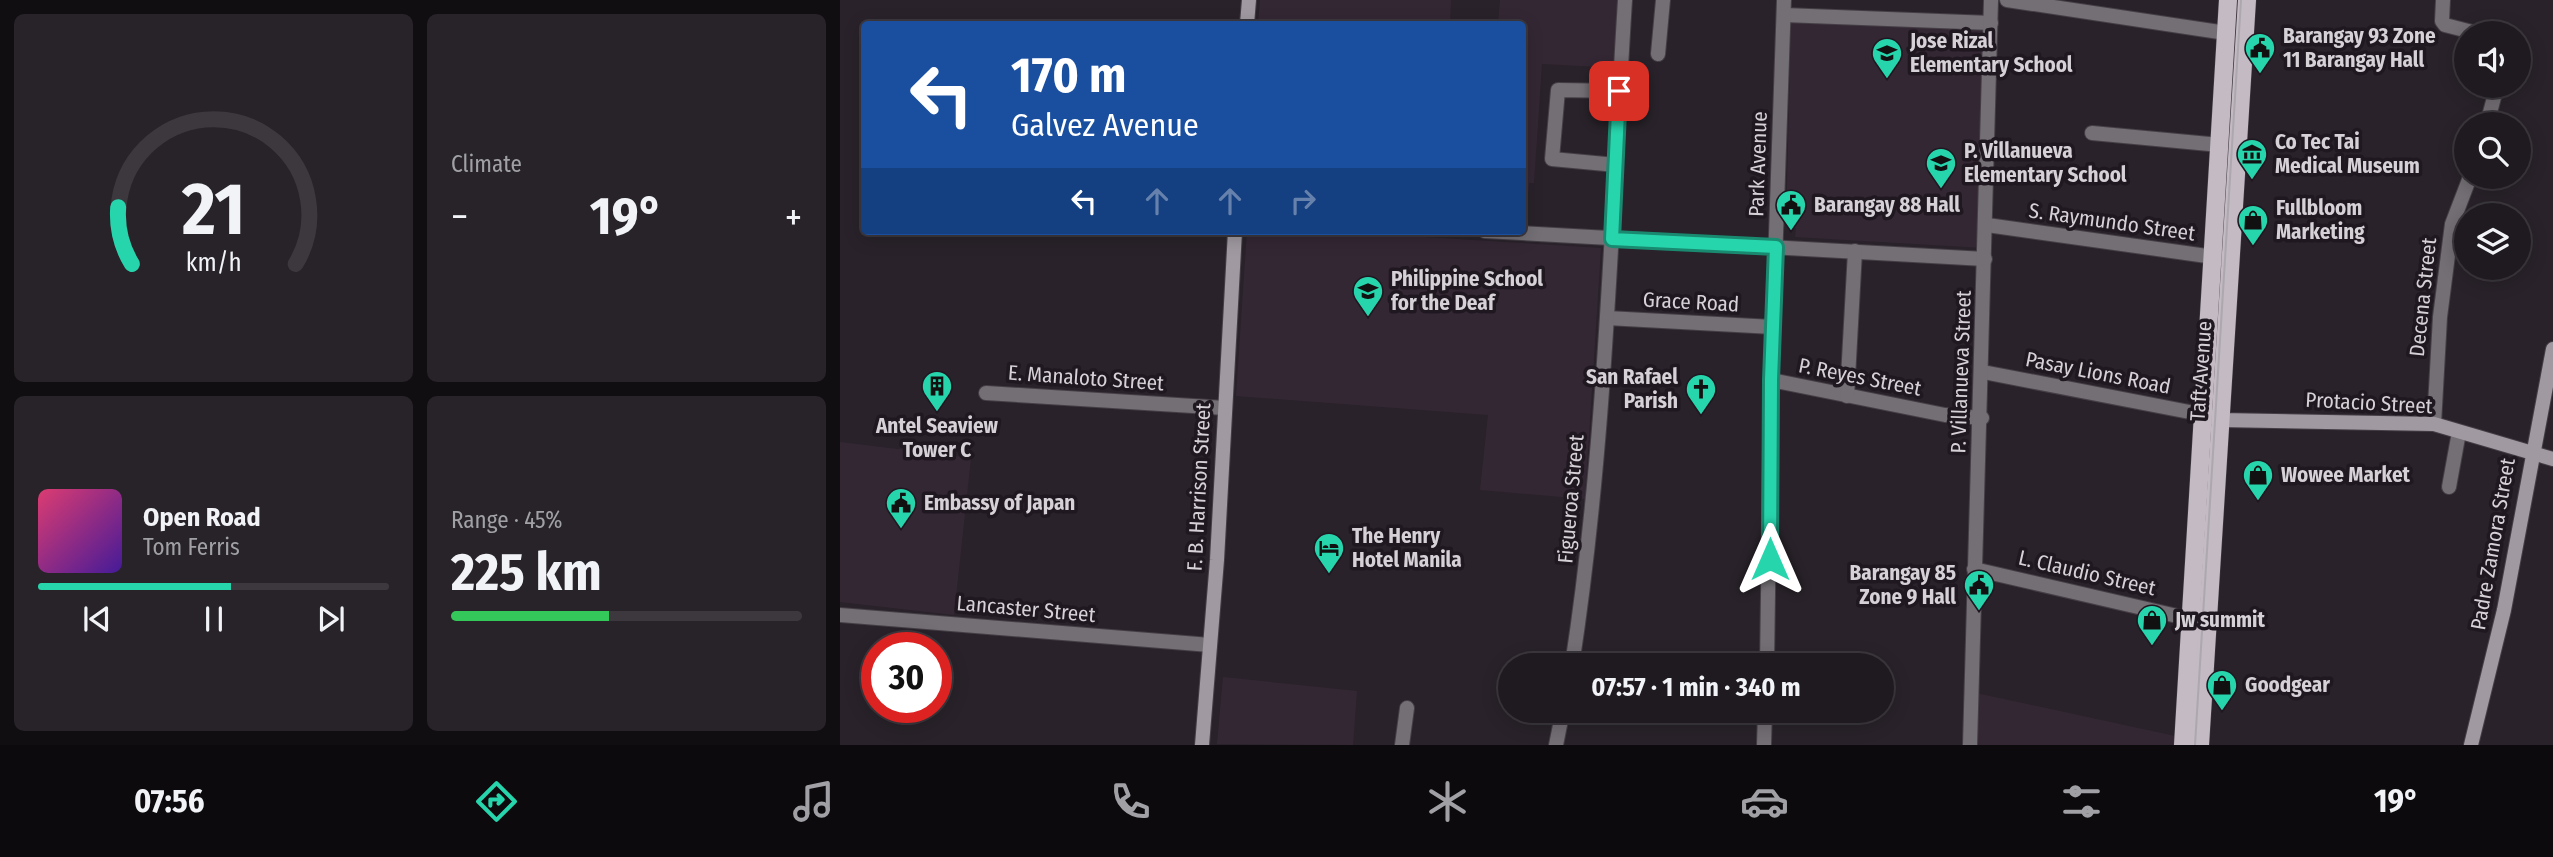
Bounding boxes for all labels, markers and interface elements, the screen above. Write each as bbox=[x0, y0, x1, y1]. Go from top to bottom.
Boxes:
map controls bbox=[2454, 21, 2531, 280]
button: sound bbox=[2454, 21, 2531, 98]
place label: Barangay 93 Zone 11 Barangay Hall bbox=[2283, 23, 2436, 73]
place label: Jose Rizal Elementary School bbox=[1909, 28, 2073, 78]
public building icon: Barangay 93 Zone 11 Barangay Hall bbox=[2243, 31, 2277, 75]
school or university icon: Jose Rizal Elementary School bbox=[1870, 36, 1904, 80]
text: 170 m bbox=[1011, 46, 1127, 105]
icon: left bbox=[896, 49, 987, 140]
pin bbox=[1589, 61, 1649, 121]
icon: arrive bbox=[1600, 72, 1638, 110]
text: Galvez Avenue bbox=[1011, 106, 1199, 144]
street label: Park Avenue bbox=[1743, 111, 1773, 217]
button: search bbox=[2454, 112, 2531, 189]
place label: Co Tec Tai Medical Museum bbox=[2275, 129, 2420, 179]
museum icon: Co Tec Tai Medical Museum bbox=[2235, 137, 2269, 181]
place label: P. Villanueva Elementary School bbox=[1964, 138, 2127, 188]
school or university icon: P. Villanueva Elementary School bbox=[1924, 146, 1958, 190]
text: Climate bbox=[451, 150, 522, 178]
text: 21 bbox=[181, 166, 245, 253]
icon: left bbox=[1065, 182, 1103, 220]
icon: ahead bbox=[1138, 182, 1176, 220]
icon: ahead bbox=[1211, 182, 1249, 220]
icon: right bbox=[1284, 182, 1322, 220]
text: 19° bbox=[590, 185, 663, 248]
public building icon: Barangay 88 Hall bbox=[1774, 188, 1808, 232]
place label: Barangay 88 Hall bbox=[1814, 192, 1960, 218]
text: − bbox=[451, 194, 468, 240]
text: + bbox=[785, 194, 802, 240]
place label: Fullbloom Marketing bbox=[2276, 195, 2365, 245]
street label: S. Raymundo Street bbox=[2027, 197, 2197, 247]
shop icon: Fullbloom Marketing bbox=[2236, 203, 2270, 247]
button: layers bbox=[2454, 203, 2531, 280]
street label: Decena Street bbox=[2404, 236, 2442, 358]
text: km/h bbox=[186, 248, 241, 278]
place label: Philippine School for the Deaf bbox=[1391, 266, 1543, 316]
school or university icon: Philippine School for the Deaf bbox=[1351, 274, 1385, 318]
street label: Grace Road bbox=[1642, 286, 1740, 318]
street label: P. Villanueva Street bbox=[1945, 290, 1977, 454]
street label: Taft Avenue bbox=[2185, 320, 2217, 422]
street label: Pasay Lions Road bbox=[2023, 346, 2173, 400]
street label: P. Reyes Street bbox=[1796, 352, 1924, 402]
street label: E. Manaloto Street bbox=[1007, 360, 1165, 396]
place label: San Rafael Parish bbox=[1586, 364, 1678, 414]
building icon: Antel Seaview Tower C bbox=[920, 369, 954, 413]
church icon: San Rafael Parish bbox=[1684, 372, 1718, 416]
street label: Protacio Street bbox=[2305, 387, 2433, 419]
street label: F. B. Harrison Street bbox=[1182, 402, 1216, 572]
place label: Antel Seaview Tower C bbox=[875, 413, 999, 463]
street label: Figueroa Street bbox=[1552, 433, 1590, 565]
street label: Padre Zamora Street bbox=[2465, 456, 2521, 632]
shop icon: Wowee Market bbox=[2241, 458, 2275, 502]
place label: Wowee Market bbox=[2281, 462, 2411, 488]
public building icon: Embassy of Japan bbox=[884, 486, 918, 530]
place label: Embassy of Japan bbox=[924, 490, 1075, 516]
text: Open Road bbox=[143, 502, 261, 533]
text: Range · 45% bbox=[451, 506, 562, 534]
position arrow bbox=[1733, 522, 1807, 596]
place label: The Henry Hotel Manila bbox=[1352, 523, 1462, 573]
hotel icon: The Henry Hotel Manila bbox=[1312, 531, 1346, 575]
text: Tom Ferris bbox=[143, 533, 240, 561]
text: 225 km bbox=[451, 541, 602, 604]
street label: L. Claudio Street bbox=[2016, 545, 2158, 601]
place label: Barangay 85 Zone 9 Hall bbox=[1849, 560, 1956, 610]
public building icon: Barangay 85 Zone 9 Hall bbox=[1962, 568, 1996, 612]
street label: Lancaster Street bbox=[956, 590, 1097, 628]
icon: previous bbox=[78, 600, 116, 638]
icon: pause bbox=[195, 600, 233, 638]
icon: next bbox=[312, 600, 350, 638]
shop icon: Jw summit bbox=[2135, 603, 2169, 647]
place label: Jw summit bbox=[2174, 607, 2265, 633]
speed limit sign: 30 bbox=[861, 632, 952, 723]
shop icon: Goodgear bbox=[2205, 668, 2239, 712]
text: 07:57 · 1 min · 340 m bbox=[1591, 672, 1801, 703]
place label: Goodgear bbox=[2245, 672, 2330, 698]
icon: directions bbox=[472, 777, 521, 826]
icon: music bbox=[789, 777, 838, 826]
icon: phone bbox=[1106, 777, 1155, 826]
icon: climate bbox=[1423, 777, 1472, 826]
icon: car bbox=[1740, 777, 1789, 826]
icon: filters bbox=[2057, 777, 2106, 826]
text: 07:56 bbox=[134, 782, 205, 820]
text: 19° bbox=[2374, 782, 2419, 820]

